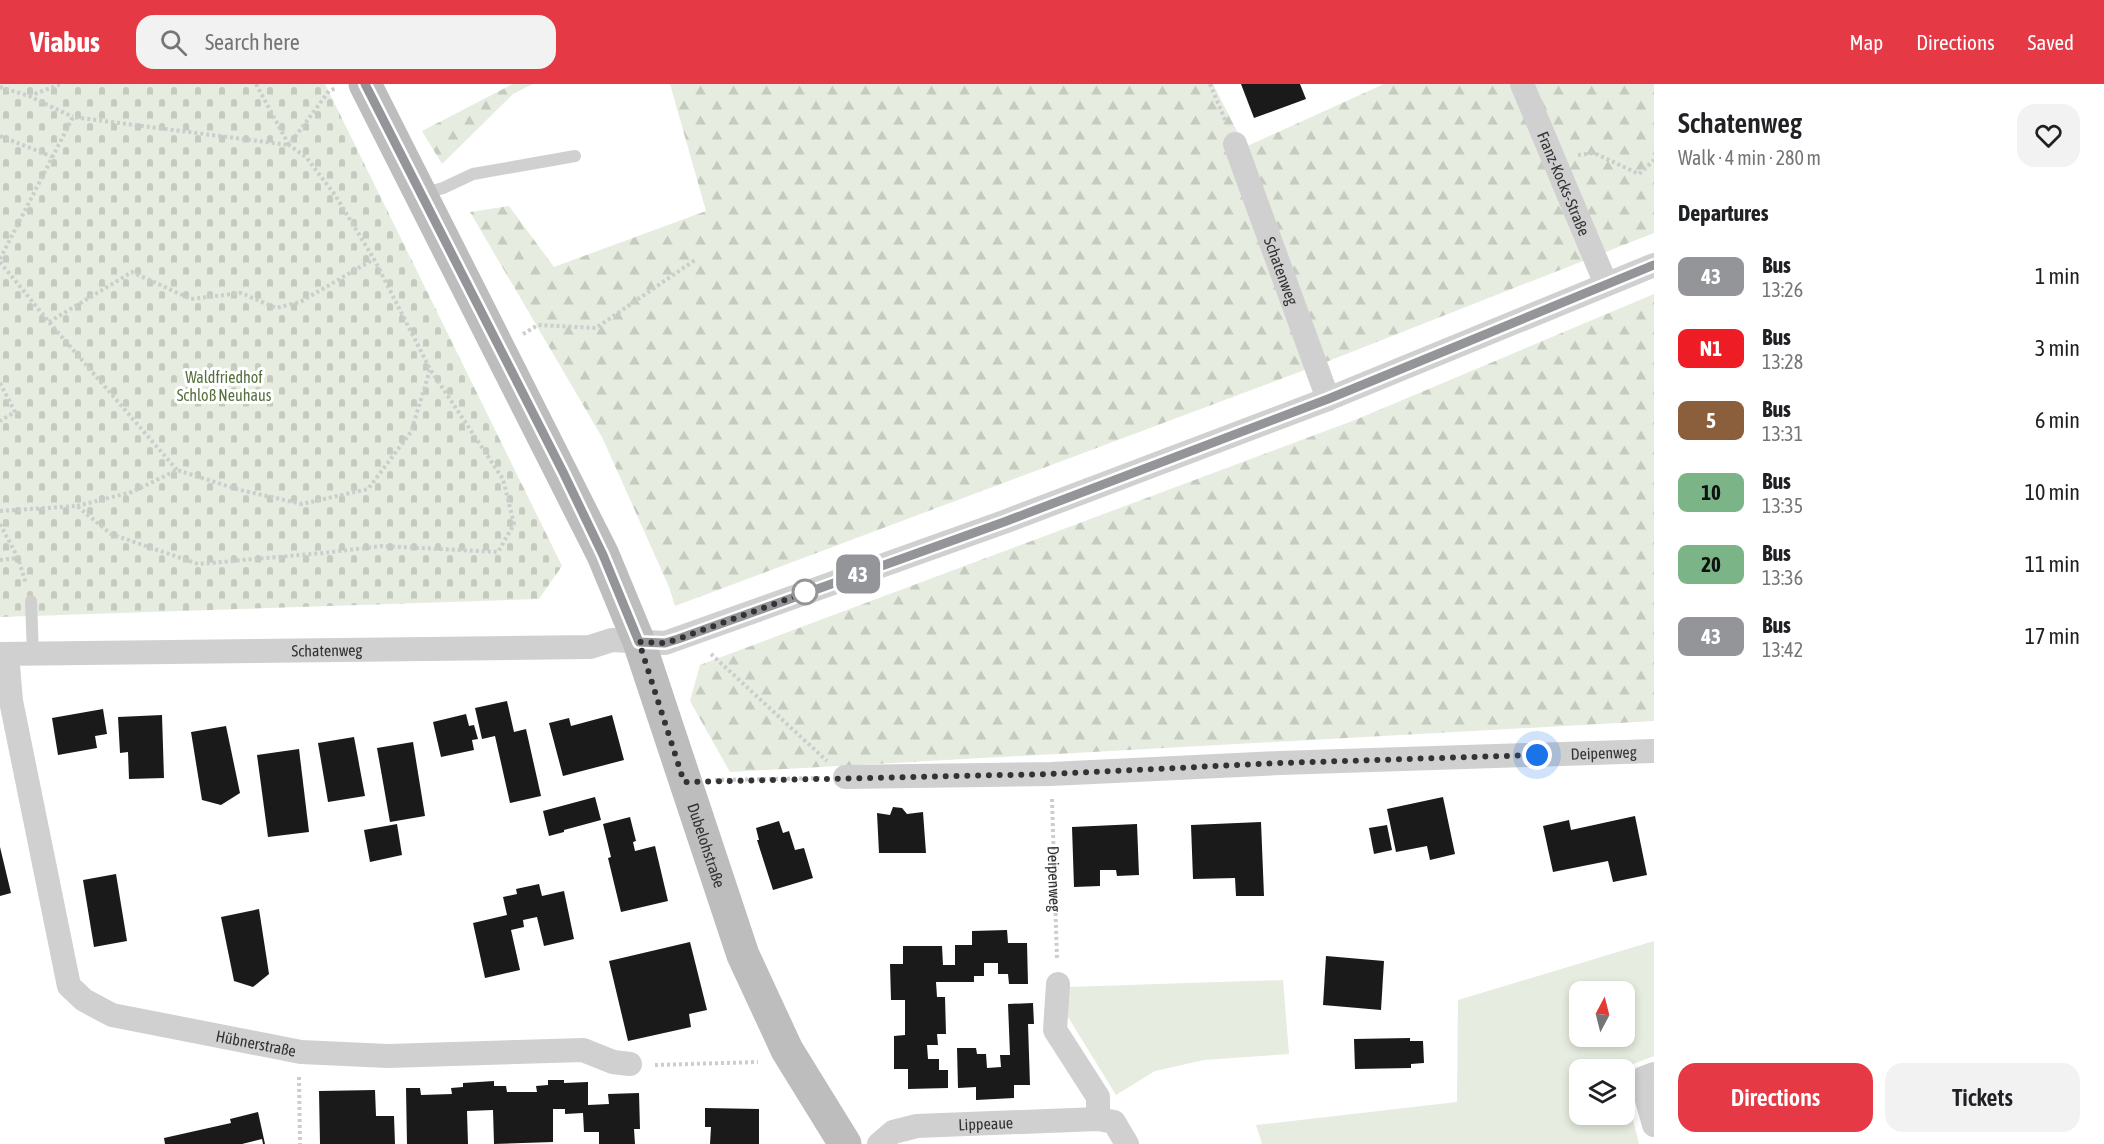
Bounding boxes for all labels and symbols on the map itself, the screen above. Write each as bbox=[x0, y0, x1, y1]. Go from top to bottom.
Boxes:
street label: Franz-Kocks-Straße bbox=[1534, 129, 1594, 238]
street label: Schatenweg bbox=[1261, 234, 1302, 308]
park label: Waldfriedhof Schloß Neuhaus bbox=[177, 368, 272, 404]
line badge: 43 bbox=[831, 554, 885, 594]
unlabelled marker bbox=[792, 579, 818, 605]
street label: Schatenweg bbox=[291, 641, 363, 660]
your location bbox=[1522, 740, 1552, 770]
street label: Deipenweg bbox=[1570, 743, 1637, 763]
street label: Dubelohstraße bbox=[684, 801, 729, 890]
street label: Deipenweg bbox=[1044, 846, 1065, 912]
north arrow bbox=[1569, 981, 1635, 1047]
street label: Hübnerstraße bbox=[214, 1027, 298, 1060]
street label: Lippeaue bbox=[958, 1113, 1013, 1134]

